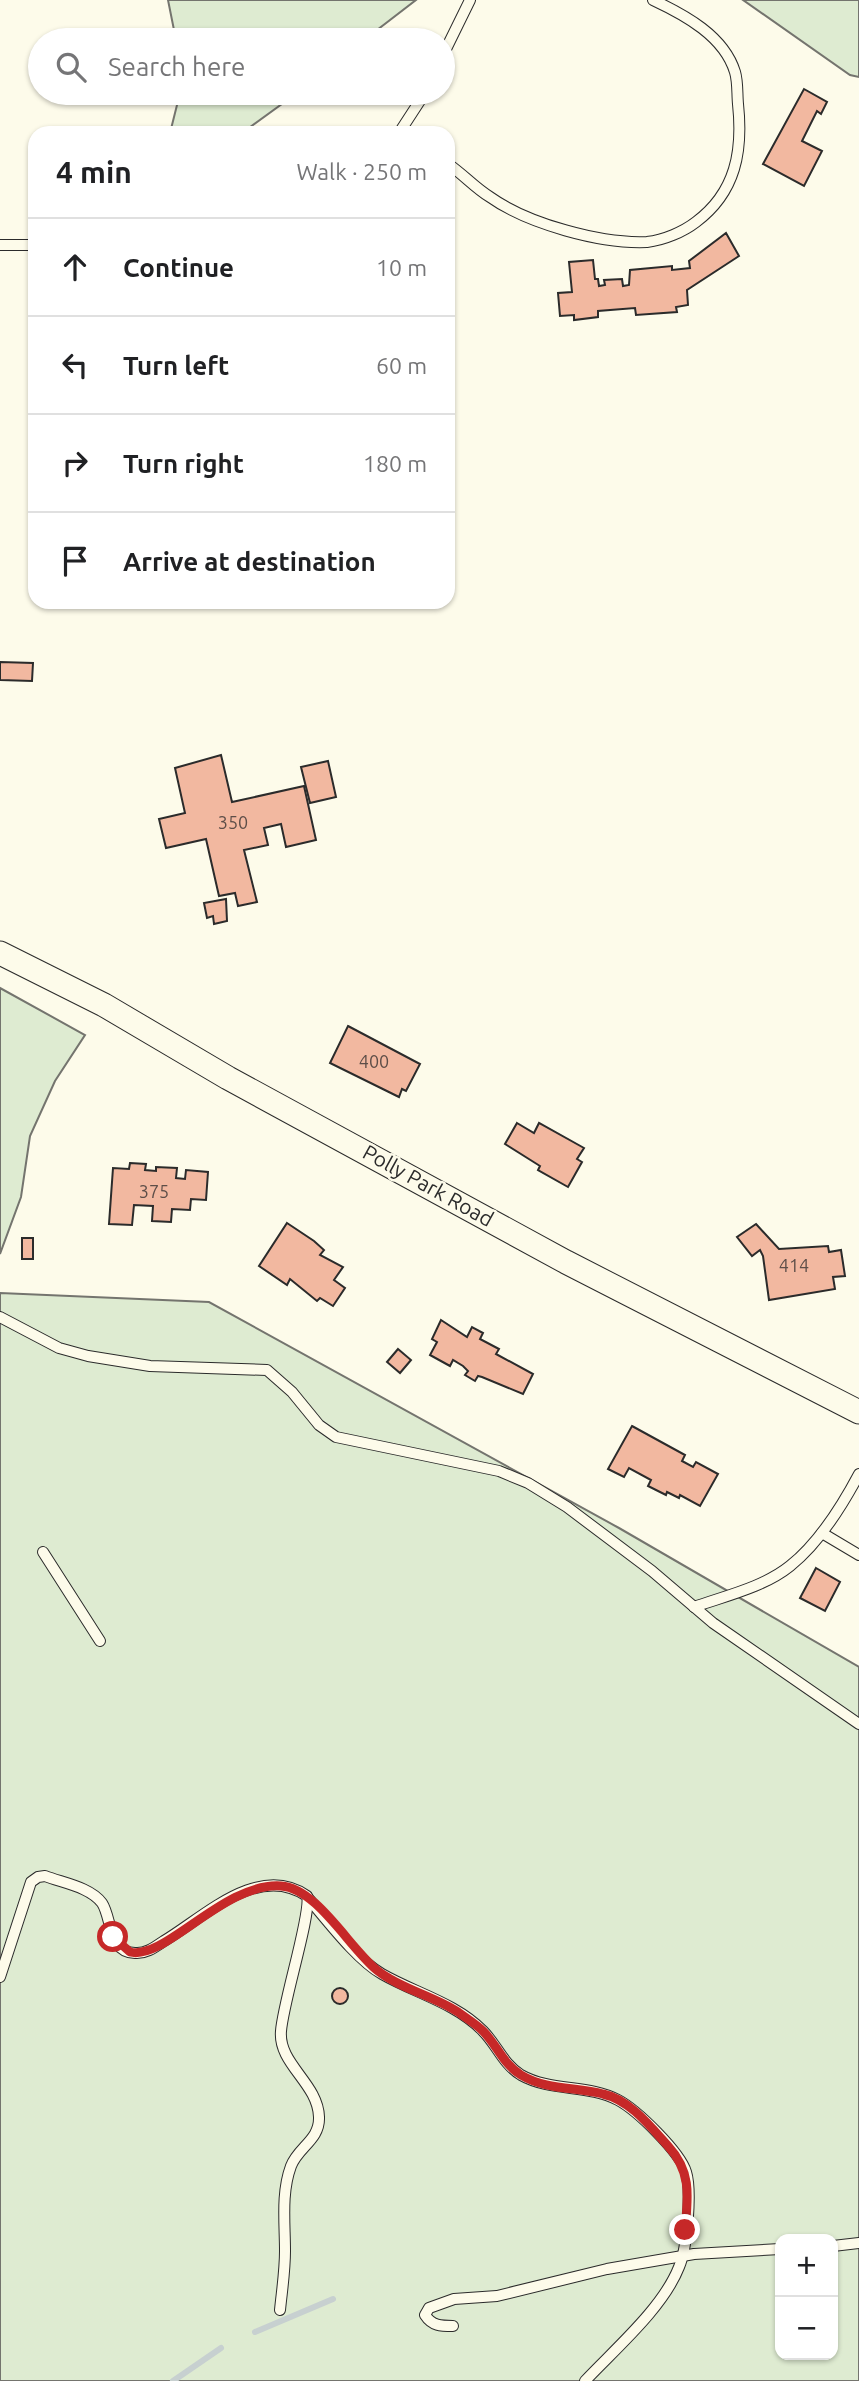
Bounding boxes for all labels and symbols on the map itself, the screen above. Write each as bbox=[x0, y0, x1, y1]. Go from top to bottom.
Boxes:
house number: 350 bbox=[218, 812, 248, 832]
house number: 400 bbox=[359, 1051, 389, 1071]
street label: Polly Park Road bbox=[359, 1139, 498, 1231]
house number: 375 bbox=[139, 1181, 169, 1201]
house number: 414 bbox=[779, 1255, 809, 1275]
route start bbox=[97, 1921, 128, 1952]
route end bbox=[669, 2214, 700, 2245]

